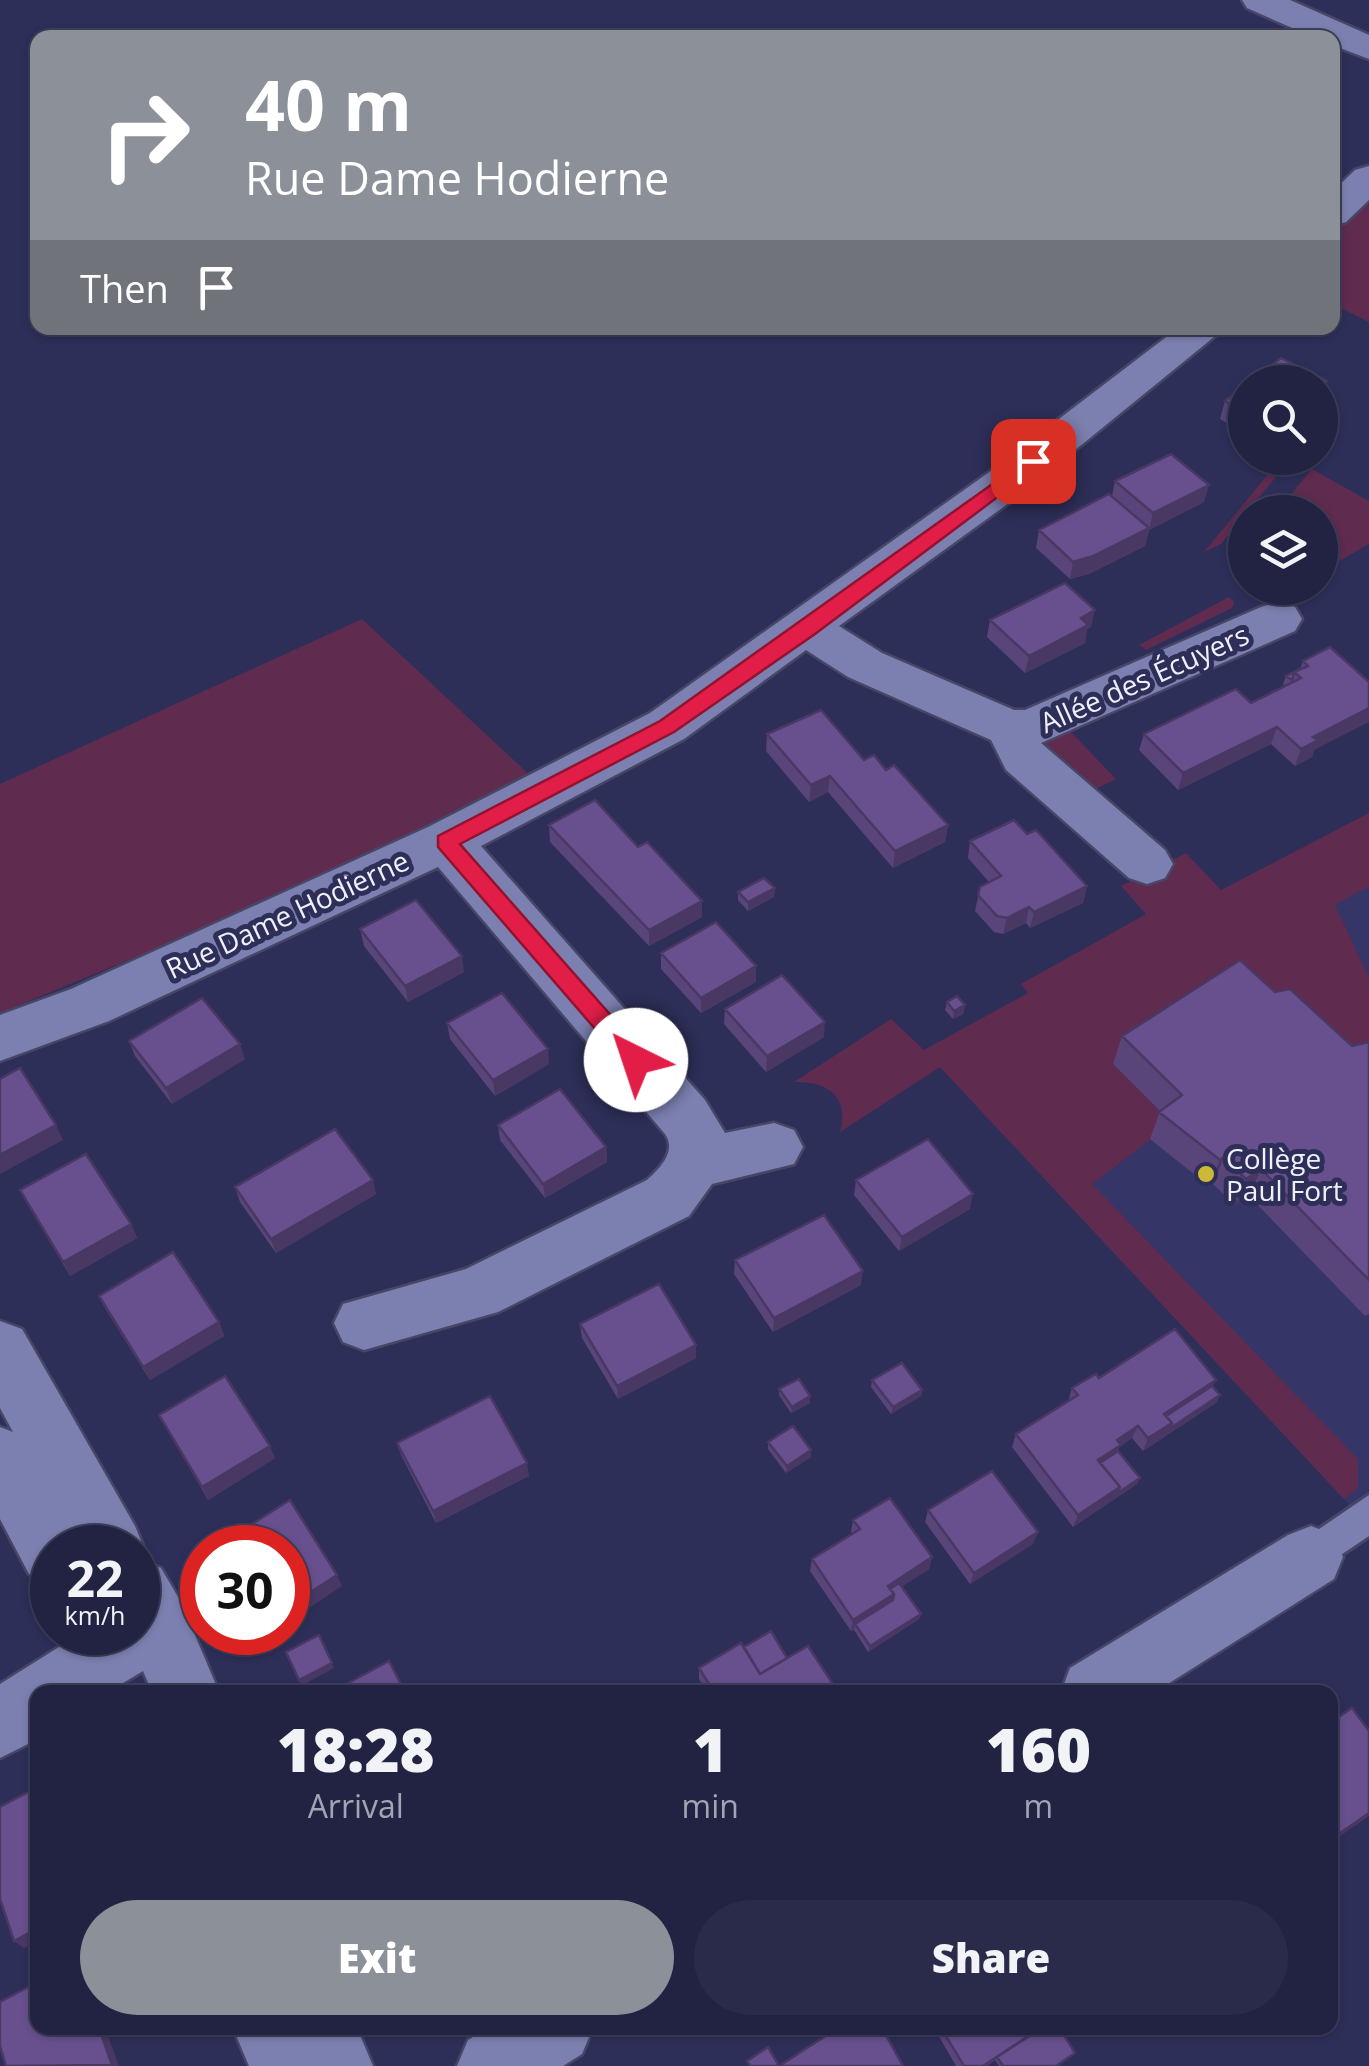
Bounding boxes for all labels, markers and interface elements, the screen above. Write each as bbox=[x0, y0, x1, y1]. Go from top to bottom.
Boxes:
text: 40 m bbox=[245, 56, 412, 152]
icon: right bbox=[80, 70, 210, 200]
text: Rue Dame Hodierne bbox=[245, 147, 669, 208]
icon: arrive bbox=[189, 260, 244, 315]
text: Then bbox=[80, 262, 169, 314]
map controls bbox=[1228, 365, 1338, 605]
button: search bbox=[1228, 365, 1338, 475]
pin bbox=[991, 419, 1076, 504]
icon: arrive bbox=[1006, 434, 1061, 489]
button: layers bbox=[1228, 495, 1338, 605]
street label: Allée des Écuyers bbox=[1034, 615, 1254, 741]
street label: Rue Dame Hodierne bbox=[159, 841, 415, 987]
position arrow bbox=[584, 1008, 688, 1112]
place label: Collège Paul Fort bbox=[1226, 1139, 1343, 1209]
marker: Collège Paul Fort bbox=[1195, 1163, 1217, 1185]
speed limit sign: 30 bbox=[180, 1525, 310, 1655]
text: 22 bbox=[66, 1544, 124, 1612]
text: km/h bbox=[65, 1598, 125, 1632]
text: 18:28 bbox=[277, 1708, 435, 1790]
text: 1 bbox=[693, 1708, 728, 1790]
text: 160 bbox=[986, 1708, 1091, 1790]
text: Arrival bbox=[308, 1784, 404, 1827]
text: min bbox=[682, 1784, 739, 1827]
text: m bbox=[1024, 1784, 1053, 1827]
button: Exit bbox=[80, 1900, 674, 2015]
button: Share bbox=[694, 1900, 1288, 2015]

